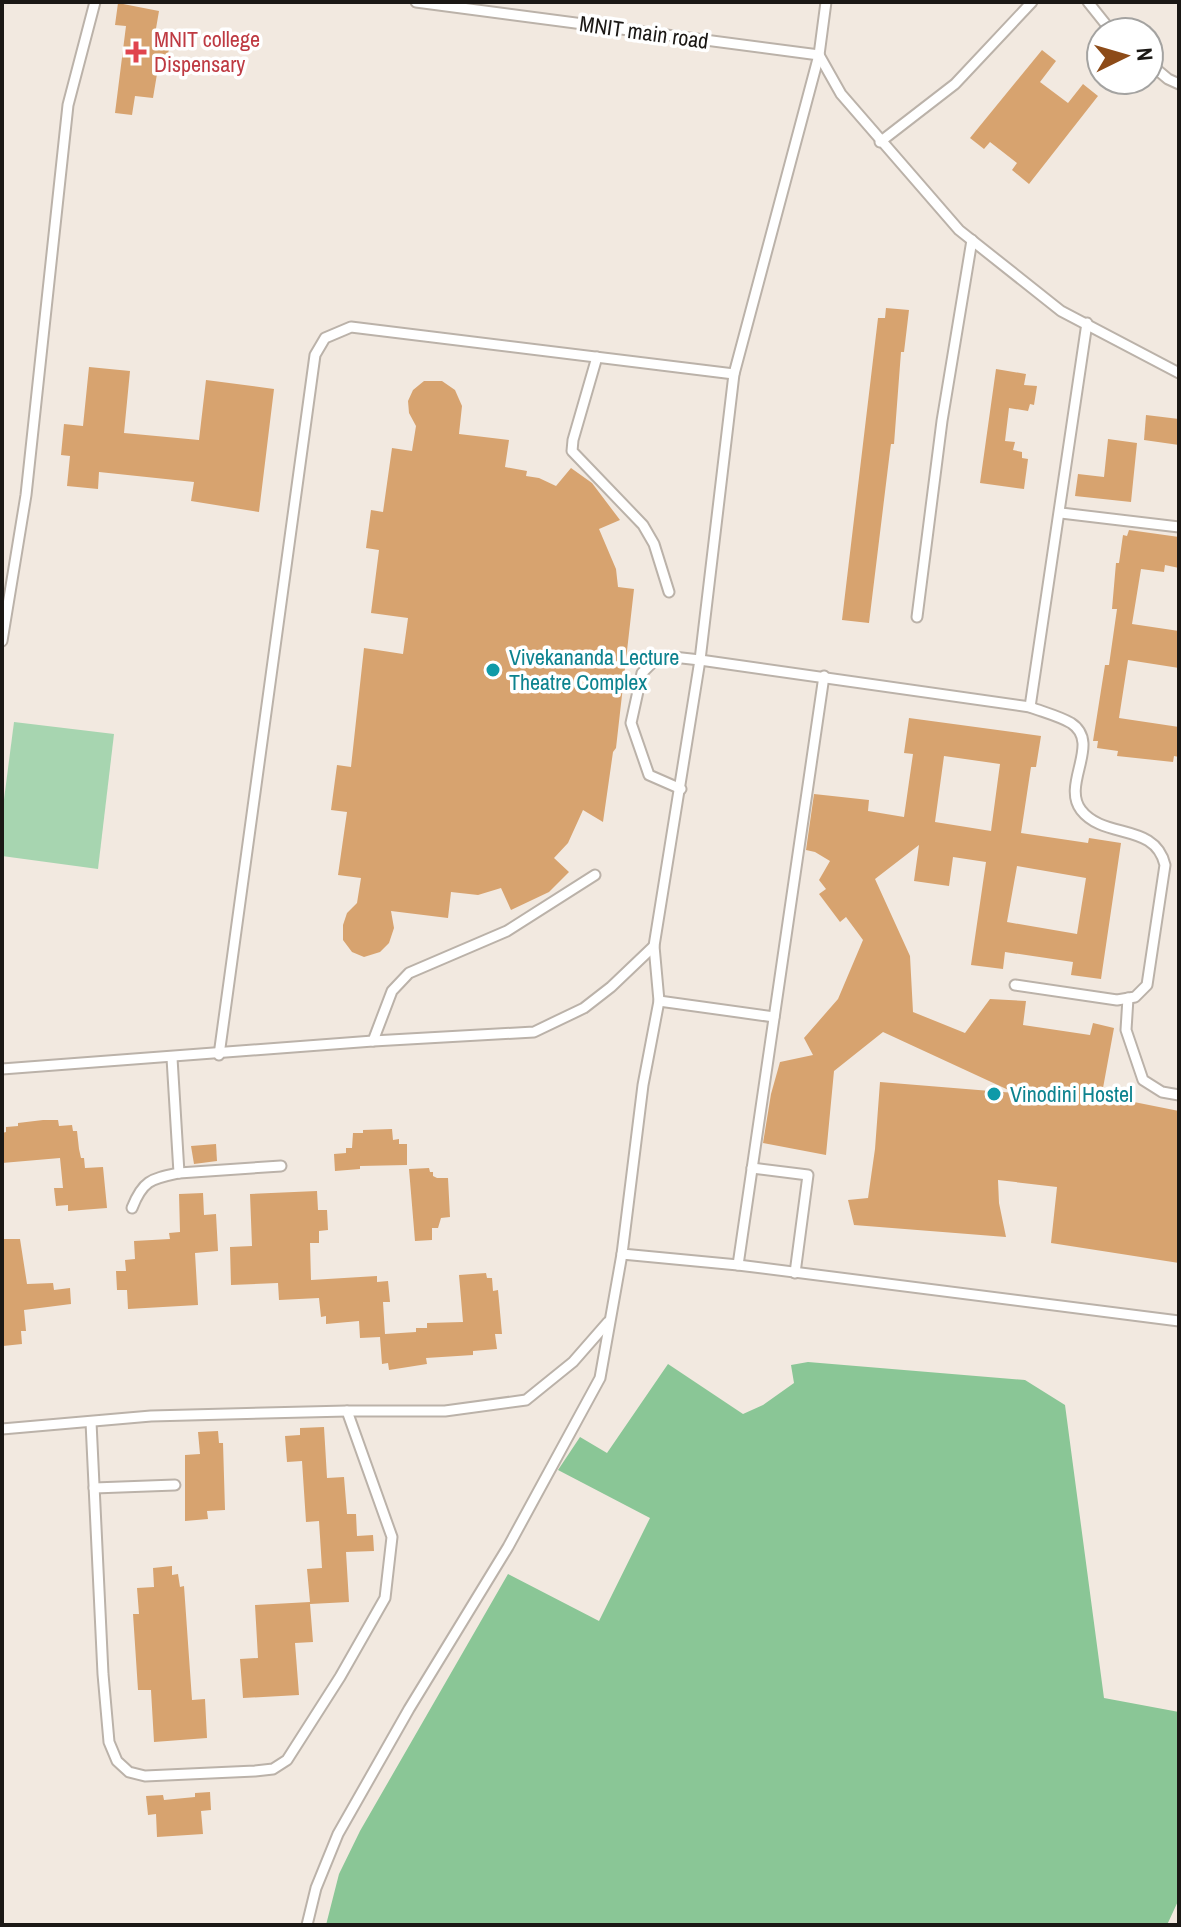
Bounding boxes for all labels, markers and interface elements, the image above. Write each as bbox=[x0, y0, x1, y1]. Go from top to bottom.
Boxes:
street label: MNIT main road bbox=[578, 8, 710, 56]
north arrow bbox=[1085, 16, 1165, 96]
place label: MNIT college Dispensary bbox=[154, 24, 260, 79]
marker: MNIT college Dispensary bbox=[125, 41, 147, 63]
text: N bbox=[1129, 46, 1160, 62]
place label: Vivekananda Lecture Theatre Complex bbox=[509, 642, 679, 697]
marker: Vivekananda Lecture Theatre Complex bbox=[484, 661, 502, 679]
place label: Vinodini Hostel bbox=[1010, 1079, 1133, 1109]
marker: Vinodini Hostel bbox=[985, 1085, 1003, 1103]

